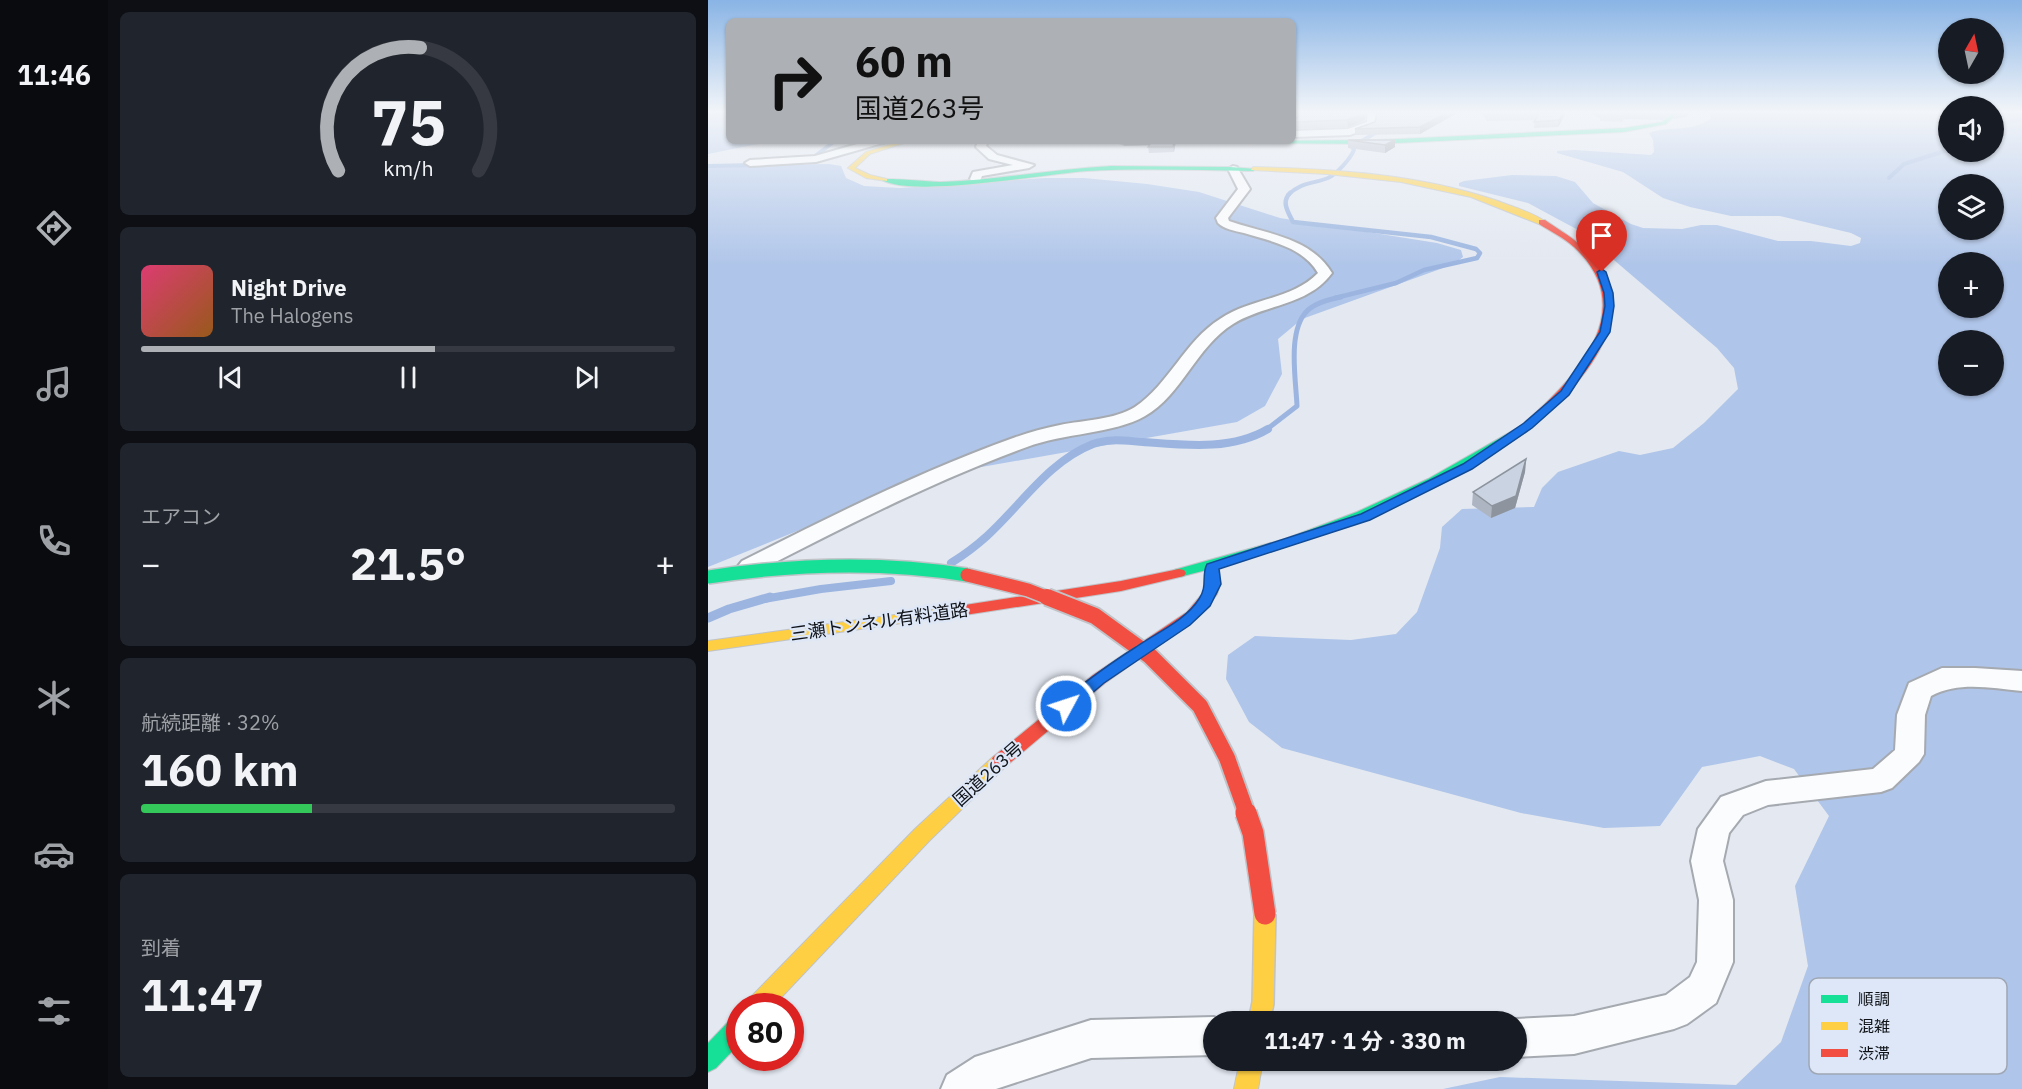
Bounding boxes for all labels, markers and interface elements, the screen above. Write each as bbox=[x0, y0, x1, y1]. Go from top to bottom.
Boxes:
north arrow bbox=[1938, 18, 2004, 84]
map controls bbox=[1938, 18, 2004, 396]
text: 60 m bbox=[855, 34, 953, 89]
icon: right bbox=[756, 42, 834, 120]
text: 11:46 bbox=[17, 57, 91, 92]
text: 75 bbox=[371, 81, 445, 162]
text: 国道263号 bbox=[855, 90, 985, 125]
button: sound bbox=[1938, 96, 2004, 162]
text: km/h bbox=[383, 154, 433, 182]
button: layers bbox=[1938, 174, 2004, 240]
icon: directions bbox=[33, 207, 75, 249]
pin bbox=[1576, 210, 1627, 272]
icon: arrive bbox=[1585, 219, 1618, 252]
button: + bbox=[1938, 252, 2004, 318]
text: Night Drive bbox=[231, 273, 347, 302]
text: The Halogens bbox=[231, 302, 353, 329]
button: − bbox=[1938, 330, 2004, 396]
icon: previous bbox=[214, 361, 247, 394]
icon: pause bbox=[392, 361, 425, 394]
icon: next bbox=[570, 361, 603, 394]
icon: music bbox=[33, 363, 75, 405]
text: エアコン bbox=[141, 503, 221, 530]
icon: phone bbox=[33, 520, 75, 562]
text: 21.5° bbox=[350, 534, 466, 592]
text: − bbox=[141, 542, 161, 585]
text: + bbox=[655, 542, 675, 585]
street label: 三瀬トンネル有料道路 bbox=[788, 598, 969, 645]
position arrow bbox=[1034, 674, 1098, 738]
icon: climate bbox=[33, 677, 75, 719]
text: 航続距離 · 32% bbox=[141, 709, 280, 736]
street label: 国道263号 bbox=[948, 736, 1027, 811]
text: 160 km bbox=[141, 740, 299, 798]
icon: car bbox=[33, 833, 75, 875]
text: 到着 bbox=[141, 934, 181, 961]
text: 11:47 bbox=[141, 965, 264, 1023]
legend bbox=[1809, 978, 2007, 1074]
text: 順調 bbox=[1858, 989, 1890, 1009]
icon: filters bbox=[33, 990, 75, 1032]
speed limit sign: 80 bbox=[726, 993, 804, 1071]
text: 混雑 bbox=[1858, 1016, 1890, 1036]
text: 11:47 · 1 分 · 330 m bbox=[1264, 1026, 1466, 1055]
text: 渋滞 bbox=[1858, 1043, 1890, 1063]

